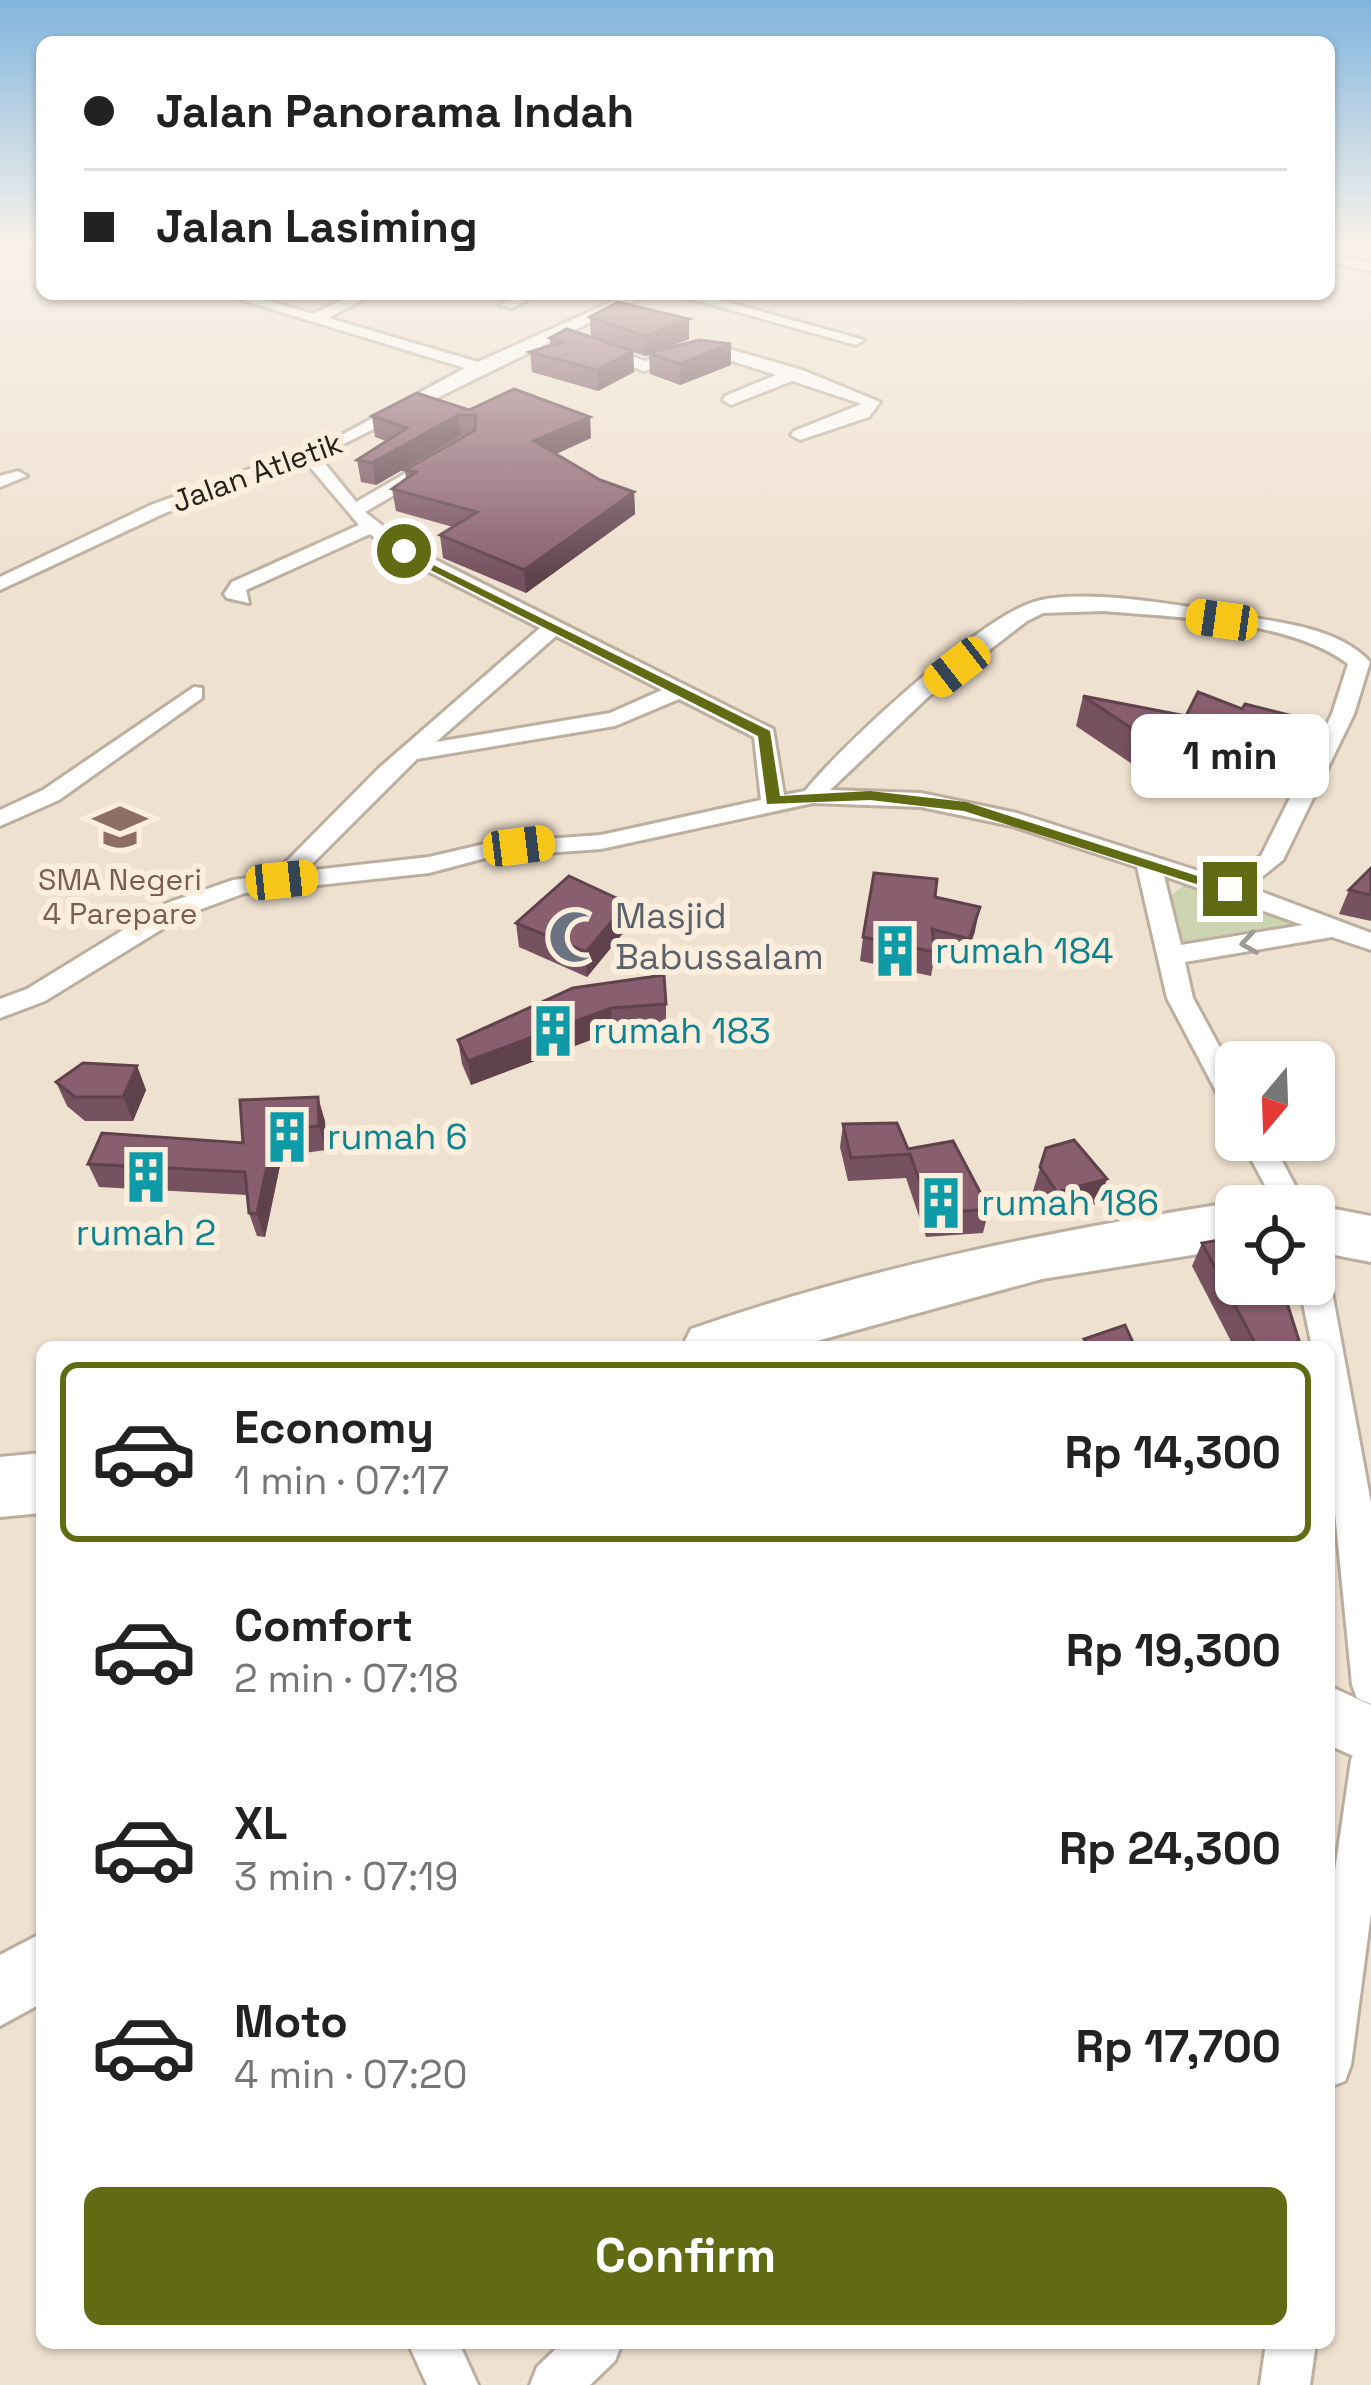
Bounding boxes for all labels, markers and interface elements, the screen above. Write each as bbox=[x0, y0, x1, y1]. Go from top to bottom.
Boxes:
text: Jalan Panorama Indah bbox=[156, 83, 634, 140]
text: Jalan Lasiming bbox=[156, 198, 478, 255]
street label: Jalan Atletik bbox=[166, 423, 348, 521]
route start bbox=[377, 524, 431, 578]
car bbox=[1184, 597, 1260, 643]
car bbox=[918, 631, 996, 703]
callout: 1 min bbox=[1131, 715, 1329, 799]
text: 1 min bbox=[1182, 731, 1278, 780]
school or university icon: SMA Negeri 4 Parepare bbox=[91, 798, 149, 856]
car bbox=[481, 824, 557, 868]
car bbox=[244, 858, 320, 902]
place label: SMA Negeri 4 Parepare bbox=[38, 860, 202, 933]
route end bbox=[1203, 862, 1257, 916]
place label: Masjid Babussalam bbox=[615, 893, 824, 980]
mosque icon: Masjid Babussalam bbox=[546, 908, 604, 966]
building icon: rumah 184 bbox=[866, 922, 924, 980]
place label: rumah 184 bbox=[935, 928, 1114, 974]
one-way arrow bbox=[1240, 929, 1260, 954]
building icon: rumah 183 bbox=[524, 1002, 582, 1060]
place label: rumah 183 bbox=[593, 1008, 771, 1054]
north arrow bbox=[1215, 1041, 1335, 1161]
map controls bbox=[1215, 1041, 1335, 1305]
building icon: rumah 6 bbox=[258, 1108, 316, 1166]
place label: rumah 6 bbox=[327, 1114, 468, 1160]
building icon: rumah 2 bbox=[117, 1148, 175, 1206]
building icon: rumah 186 bbox=[912, 1174, 970, 1232]
place label: rumah 186 bbox=[981, 1180, 1159, 1226]
button: locate bbox=[1215, 1185, 1335, 1305]
place label: rumah 2 bbox=[76, 1210, 216, 1256]
icon: car bbox=[90, 1398, 198, 1506]
text: Economy bbox=[234, 1399, 434, 1456]
text: Rp 14,300 bbox=[1065, 1424, 1281, 1481]
text: 1 min · 07:17 bbox=[234, 1456, 449, 1505]
icon: car bbox=[90, 1596, 198, 1704]
text: Comfort bbox=[234, 1597, 413, 1654]
text: Rp 19,300 bbox=[1066, 1622, 1281, 1679]
text: 2 min · 07:18 bbox=[234, 1654, 459, 1703]
icon: car bbox=[90, 1794, 198, 1902]
text: XL bbox=[234, 1795, 287, 1852]
text: Rp 24,300 bbox=[1059, 1820, 1281, 1877]
text: 3 min · 07:19 bbox=[234, 1852, 458, 1901]
icon: car bbox=[90, 1992, 198, 2100]
text: Moto bbox=[234, 1993, 348, 2050]
text: Rp 17,700 bbox=[1075, 2018, 1281, 2075]
text: 4 min · 07:20 bbox=[234, 2050, 467, 2099]
button: Confirm bbox=[84, 2187, 1287, 2325]

